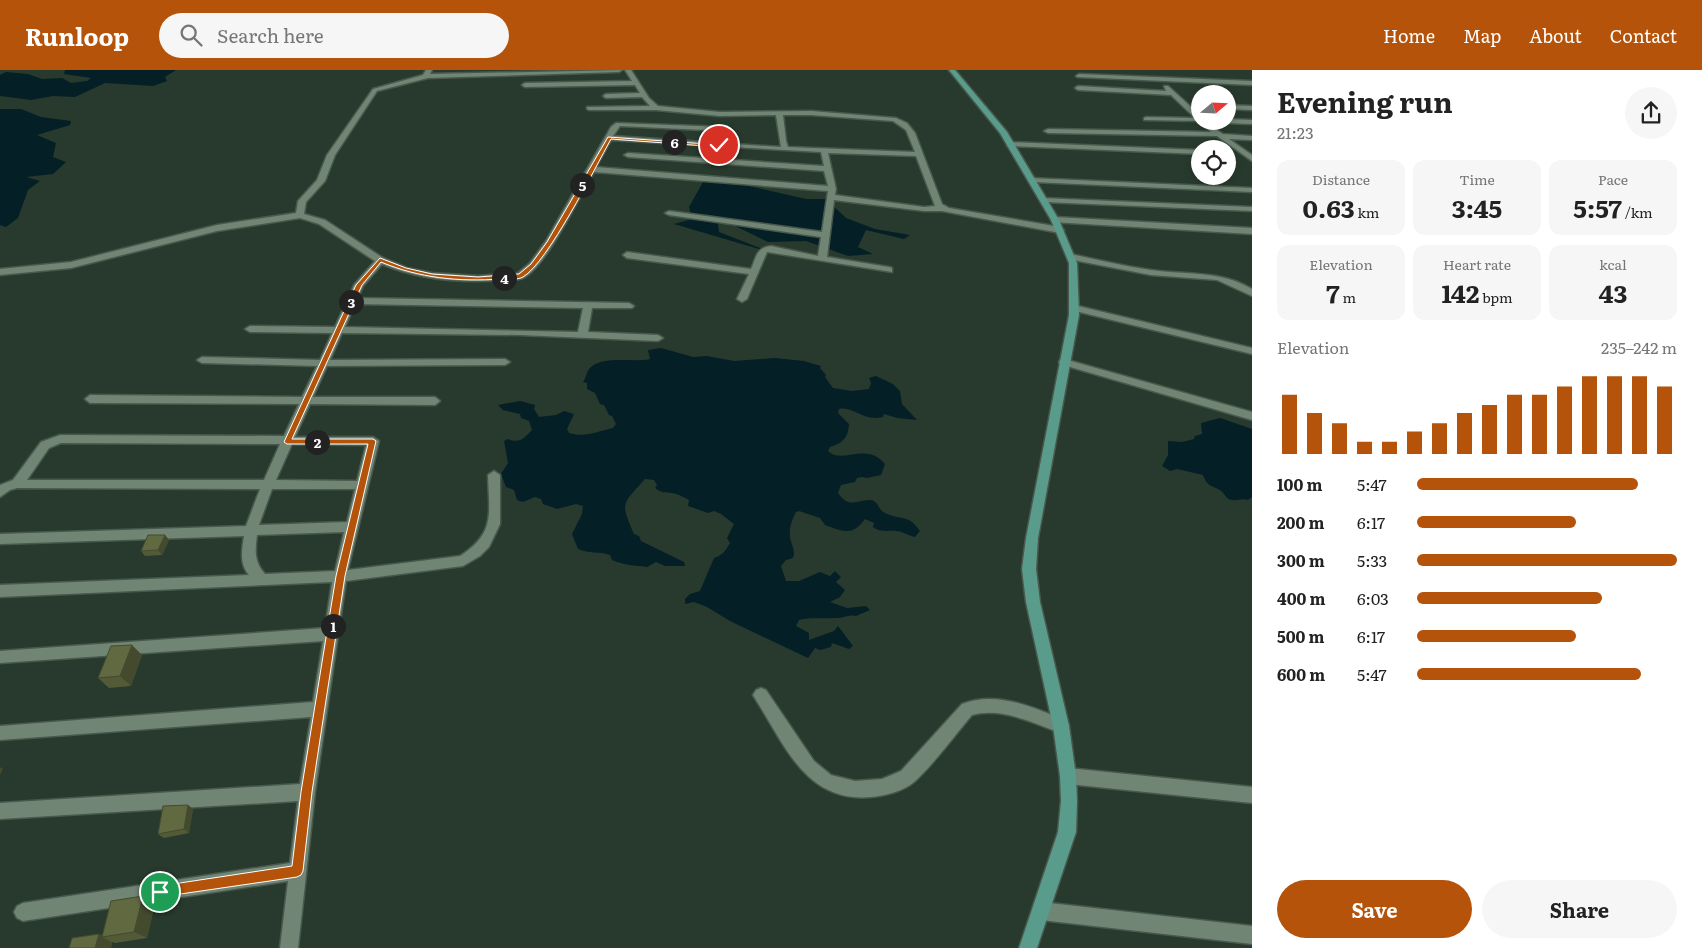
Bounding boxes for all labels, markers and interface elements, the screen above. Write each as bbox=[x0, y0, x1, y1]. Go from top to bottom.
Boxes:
search box bbox=[159, 13, 509, 58]
text: Runloop bbox=[25, 18, 129, 53]
icon: search bbox=[177, 21, 205, 49]
text: Search here bbox=[217, 21, 324, 49]
text: Home bbox=[1383, 22, 1435, 49]
text: Map bbox=[1463, 22, 1501, 49]
text: About bbox=[1529, 22, 1582, 49]
text: Contact bbox=[1610, 22, 1677, 49]
text: Evening run bbox=[1277, 80, 1453, 122]
north arrow bbox=[1191, 85, 1236, 130]
map controls bbox=[1191, 85, 1236, 185]
button: share bbox=[1625, 87, 1677, 139]
text: 21:23 bbox=[1277, 120, 1314, 144]
pin bbox=[698, 124, 740, 166]
pin: 6 bbox=[662, 130, 686, 154]
icon: check bbox=[705, 131, 733, 159]
text: 6 bbox=[670, 132, 679, 152]
button: locate bbox=[1191, 140, 1236, 185]
text: Distance bbox=[1312, 169, 1370, 189]
text: Time bbox=[1459, 169, 1495, 189]
text: Pace bbox=[1598, 169, 1628, 189]
pin: 5 bbox=[570, 172, 594, 198]
text: 5 bbox=[579, 175, 586, 195]
text: 0.63 bbox=[1303, 189, 1355, 226]
text: 3:45 bbox=[1452, 189, 1502, 226]
text: 5:57 bbox=[1573, 189, 1622, 226]
text: km bbox=[1355, 202, 1379, 222]
text: /km bbox=[1622, 202, 1653, 222]
text: Elevation bbox=[1309, 254, 1373, 274]
text: Heart rate bbox=[1443, 254, 1511, 274]
text: kcal bbox=[1599, 254, 1627, 274]
pin: 4 bbox=[492, 266, 516, 290]
text: 4 bbox=[500, 268, 509, 288]
text: 7 bbox=[1326, 274, 1340, 311]
text: 142 bbox=[1441, 274, 1479, 311]
text: 43 bbox=[1598, 274, 1628, 311]
text: m bbox=[1340, 287, 1356, 307]
text: bpm bbox=[1479, 287, 1513, 307]
pin: 3 bbox=[338, 290, 364, 314]
text: 3 bbox=[348, 292, 355, 312]
text: Elevation bbox=[1277, 335, 1349, 359]
text: 235–242 m bbox=[1601, 335, 1677, 359]
pin: 2 bbox=[304, 430, 330, 454]
text: 2 bbox=[314, 432, 321, 452]
text: 100 m bbox=[1277, 472, 1323, 496]
text: 5:47 bbox=[1357, 472, 1387, 496]
text: 200 m bbox=[1277, 510, 1324, 534]
text: 6:17 bbox=[1357, 510, 1385, 534]
text: 300 m bbox=[1277, 548, 1325, 572]
text: 5:33 bbox=[1357, 548, 1387, 572]
text: 400 m bbox=[1277, 586, 1326, 610]
text: 6:03 bbox=[1357, 586, 1389, 610]
pin: 1 bbox=[320, 614, 346, 638]
text: 1 bbox=[331, 616, 336, 636]
text: 500 m bbox=[1277, 624, 1325, 648]
text: 6:17 bbox=[1357, 624, 1385, 648]
text: 600 m bbox=[1277, 662, 1325, 686]
text: 5:47 bbox=[1357, 662, 1387, 686]
pin bbox=[139, 871, 181, 913]
icon: arrive bbox=[146, 878, 174, 906]
button: Save bbox=[1277, 880, 1472, 938]
button: Share bbox=[1482, 880, 1677, 938]

